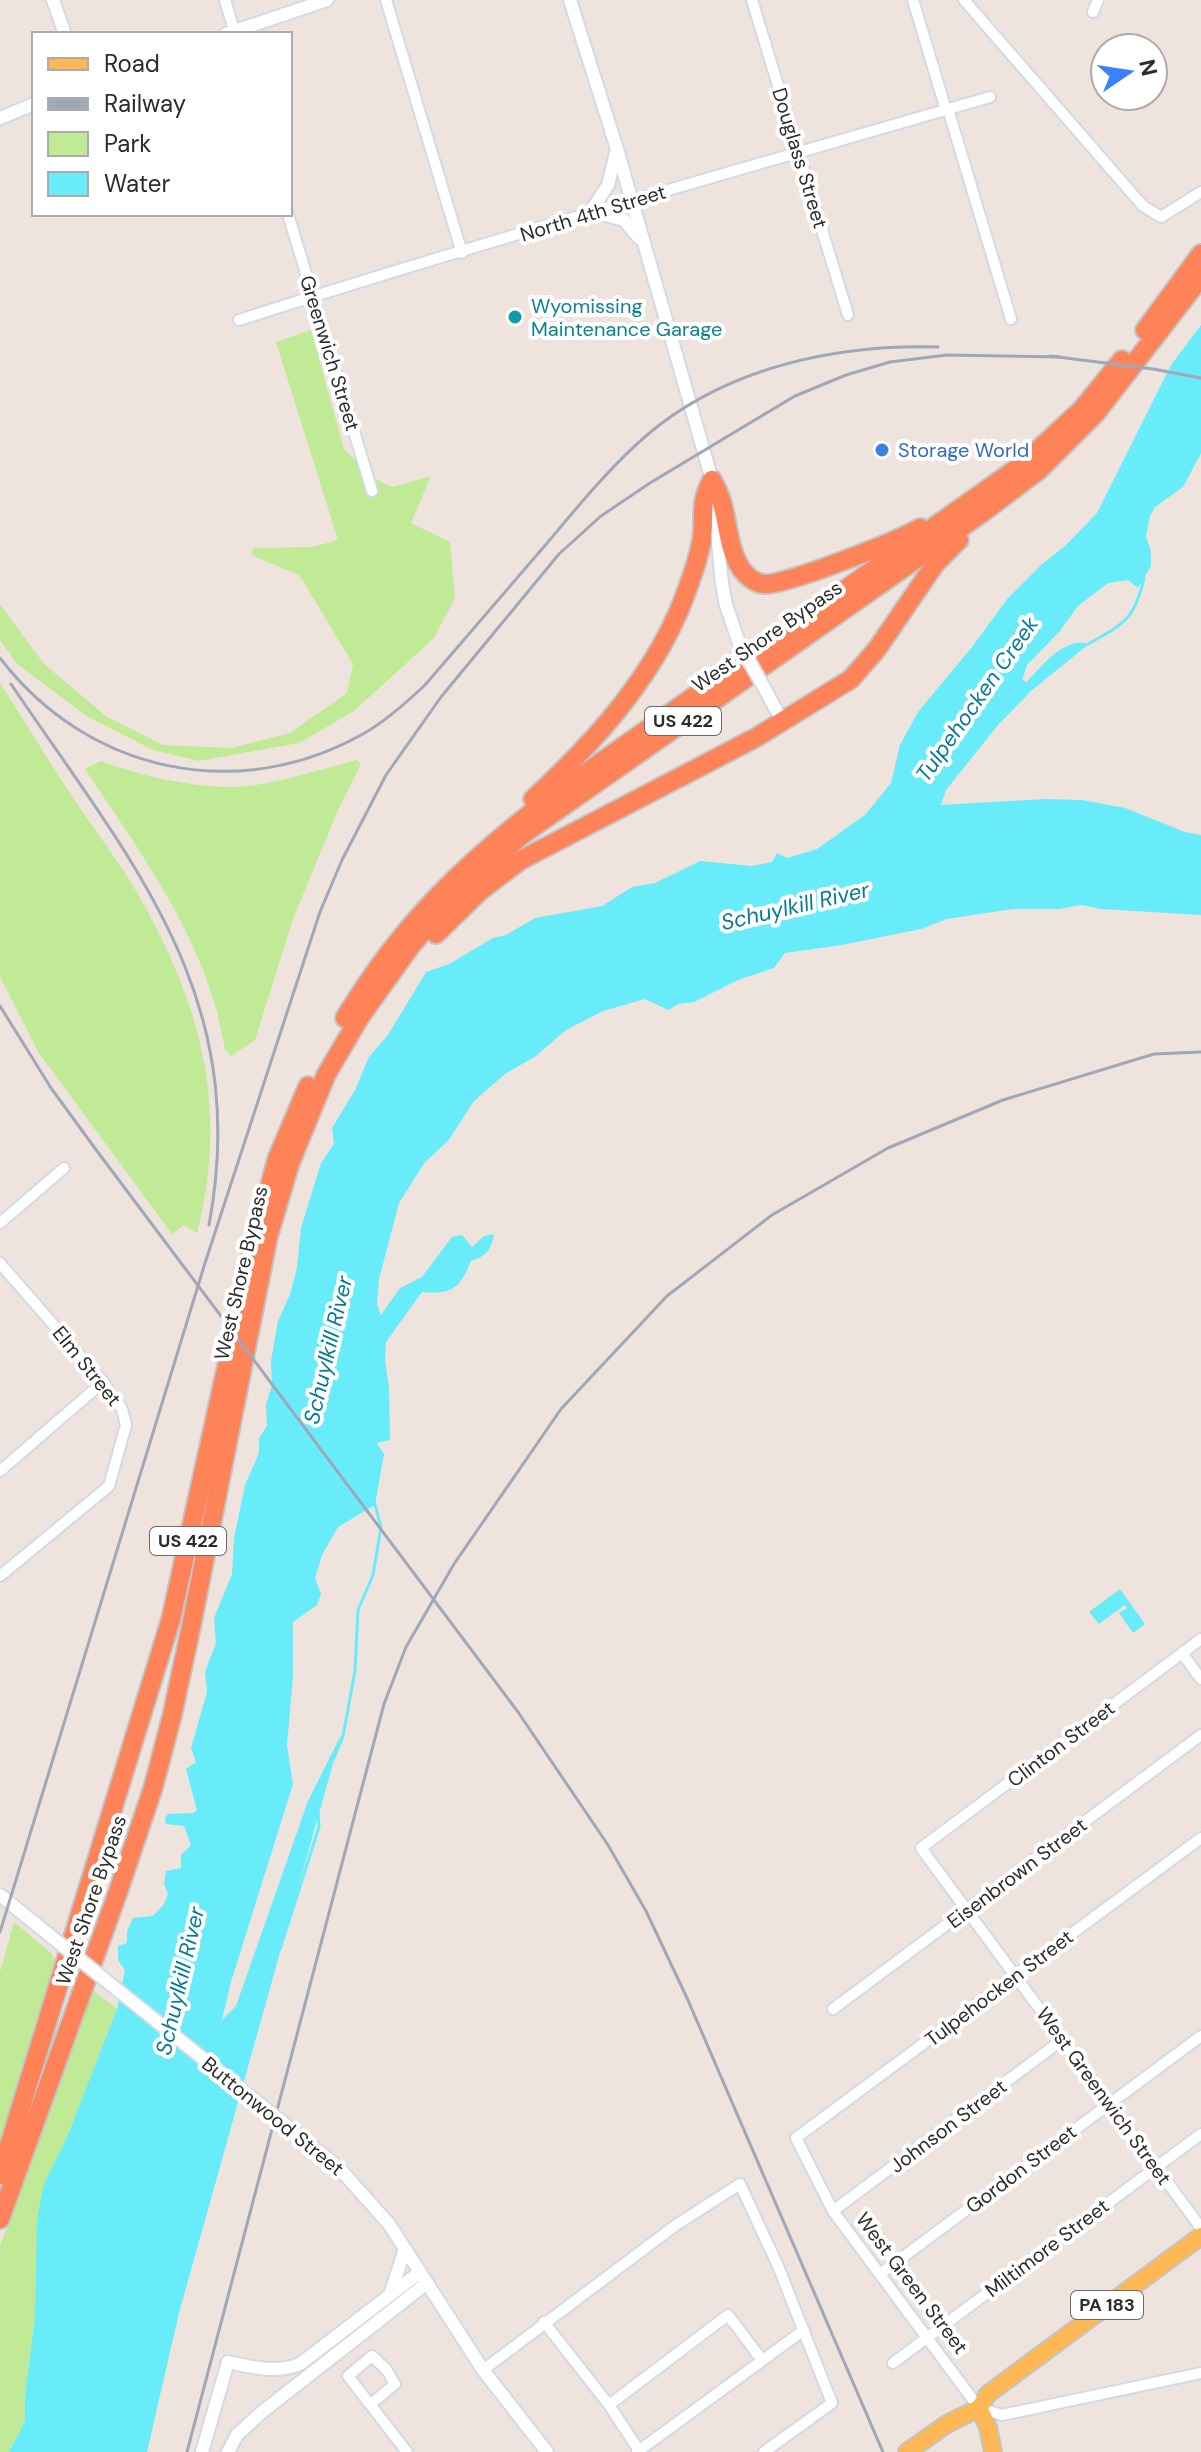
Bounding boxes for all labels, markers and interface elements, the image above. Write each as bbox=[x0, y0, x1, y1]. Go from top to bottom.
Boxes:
legend bbox=[32, 32, 292, 216]
north arrow bbox=[1089, 32, 1169, 112]
text: Road bbox=[104, 48, 160, 79]
text: N bbox=[1132, 57, 1164, 79]
street label: Douglass Street bbox=[766, 85, 834, 232]
text: Railway bbox=[104, 88, 186, 119]
text: Park bbox=[104, 128, 151, 159]
text: Water bbox=[104, 168, 170, 199]
street label: North 4th Street bbox=[517, 178, 669, 248]
street label: Greenwich Street bbox=[294, 272, 366, 434]
place label: Wyomissing Maintenance Garage bbox=[531, 293, 722, 342]
marker: Wyomissing Maintenance Garage bbox=[506, 308, 524, 326]
place label: Storage World bbox=[898, 437, 1029, 463]
marker: Storage World bbox=[873, 441, 891, 459]
street label: West Shore Bypass bbox=[687, 574, 847, 698]
water label: Tulpehocken Creek bbox=[909, 610, 1045, 787]
road number: US 422 bbox=[645, 707, 721, 735]
water label: Schuylkill River bbox=[718, 875, 873, 937]
street label: West Shore Bypass bbox=[208, 1183, 274, 1363]
water label: Schuylkill River bbox=[297, 1272, 359, 1427]
street label: Elm Street bbox=[47, 1321, 127, 1411]
road number: US 422 bbox=[150, 1527, 226, 1555]
street label: Clinton Street bbox=[1002, 1695, 1120, 1793]
street label: West Shore Bypass bbox=[50, 1812, 132, 1988]
street label: Eisenbrown Street bbox=[942, 1812, 1092, 1934]
water label: Schuylkill River bbox=[149, 1903, 211, 2058]
street label: Tulpehocken Street bbox=[920, 1924, 1078, 2052]
street label: West Greenwich Street bbox=[1031, 2002, 1177, 2190]
street label: Buttonwood Street bbox=[197, 2051, 349, 2181]
street label: Johnson Street bbox=[884, 2073, 1012, 2179]
street label: Gordon Street bbox=[960, 2119, 1082, 2219]
street label: Miltimore Street bbox=[980, 2193, 1114, 2303]
street label: West Green Street bbox=[850, 2207, 974, 2359]
road number: PA 183 bbox=[1071, 2291, 1143, 2319]

